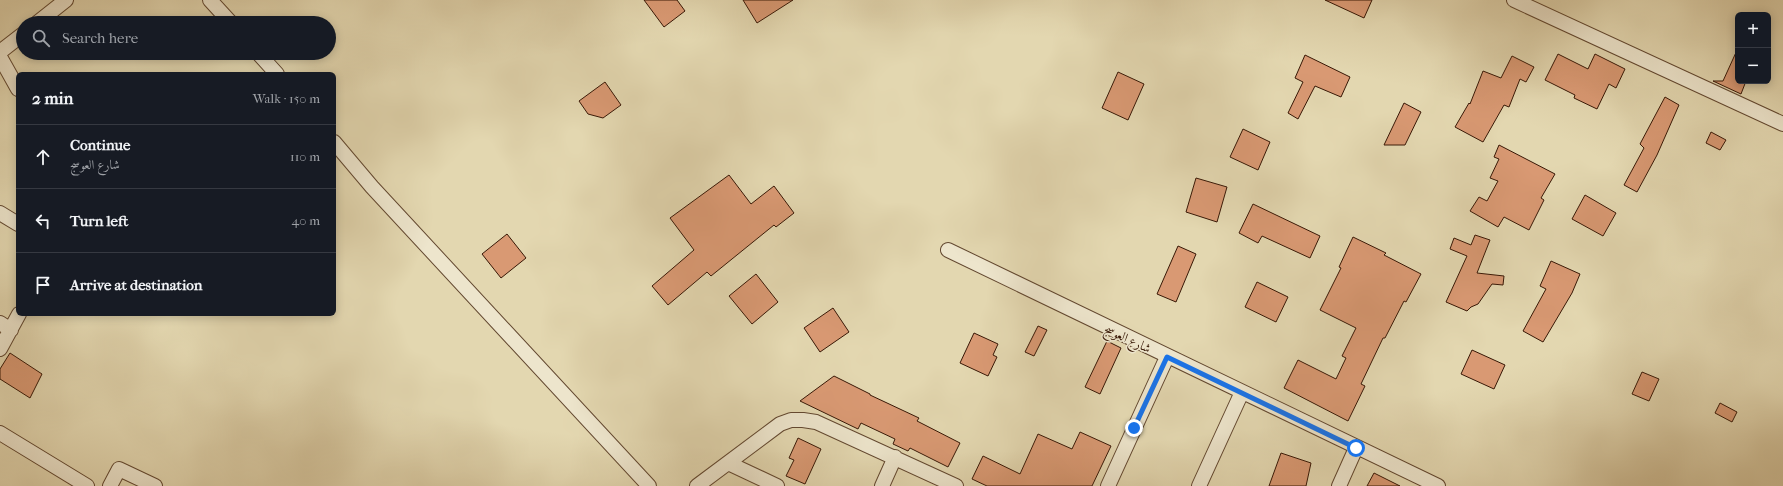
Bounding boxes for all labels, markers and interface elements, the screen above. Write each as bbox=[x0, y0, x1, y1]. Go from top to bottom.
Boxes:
map controls bbox=[1735, 12, 1771, 84]
button: + bbox=[1735, 12, 1771, 48]
search box bbox=[16, 16, 336, 60]
icon: search bbox=[30, 27, 52, 49]
text: Search here bbox=[62, 29, 138, 47]
button: − bbox=[1735, 48, 1771, 84]
text: 2 min bbox=[32, 88, 73, 108]
text: Walk · 150 m bbox=[253, 91, 320, 106]
text: Continue bbox=[70, 136, 130, 154]
icon: ahead bbox=[32, 146, 54, 168]
text: 110 m bbox=[290, 149, 320, 164]
text: شارع العوسج bbox=[70, 157, 120, 172]
icon: left bbox=[32, 210, 54, 232]
text: Turn left bbox=[70, 212, 128, 230]
text: 40 m bbox=[292, 213, 320, 228]
icon: arrive bbox=[32, 274, 54, 296]
text: Arrive at destination bbox=[70, 276, 202, 294]
street label: شارع العوسج bbox=[1100, 321, 1154, 359]
route end bbox=[1125, 419, 1143, 437]
route start bbox=[1347, 439, 1365, 457]

